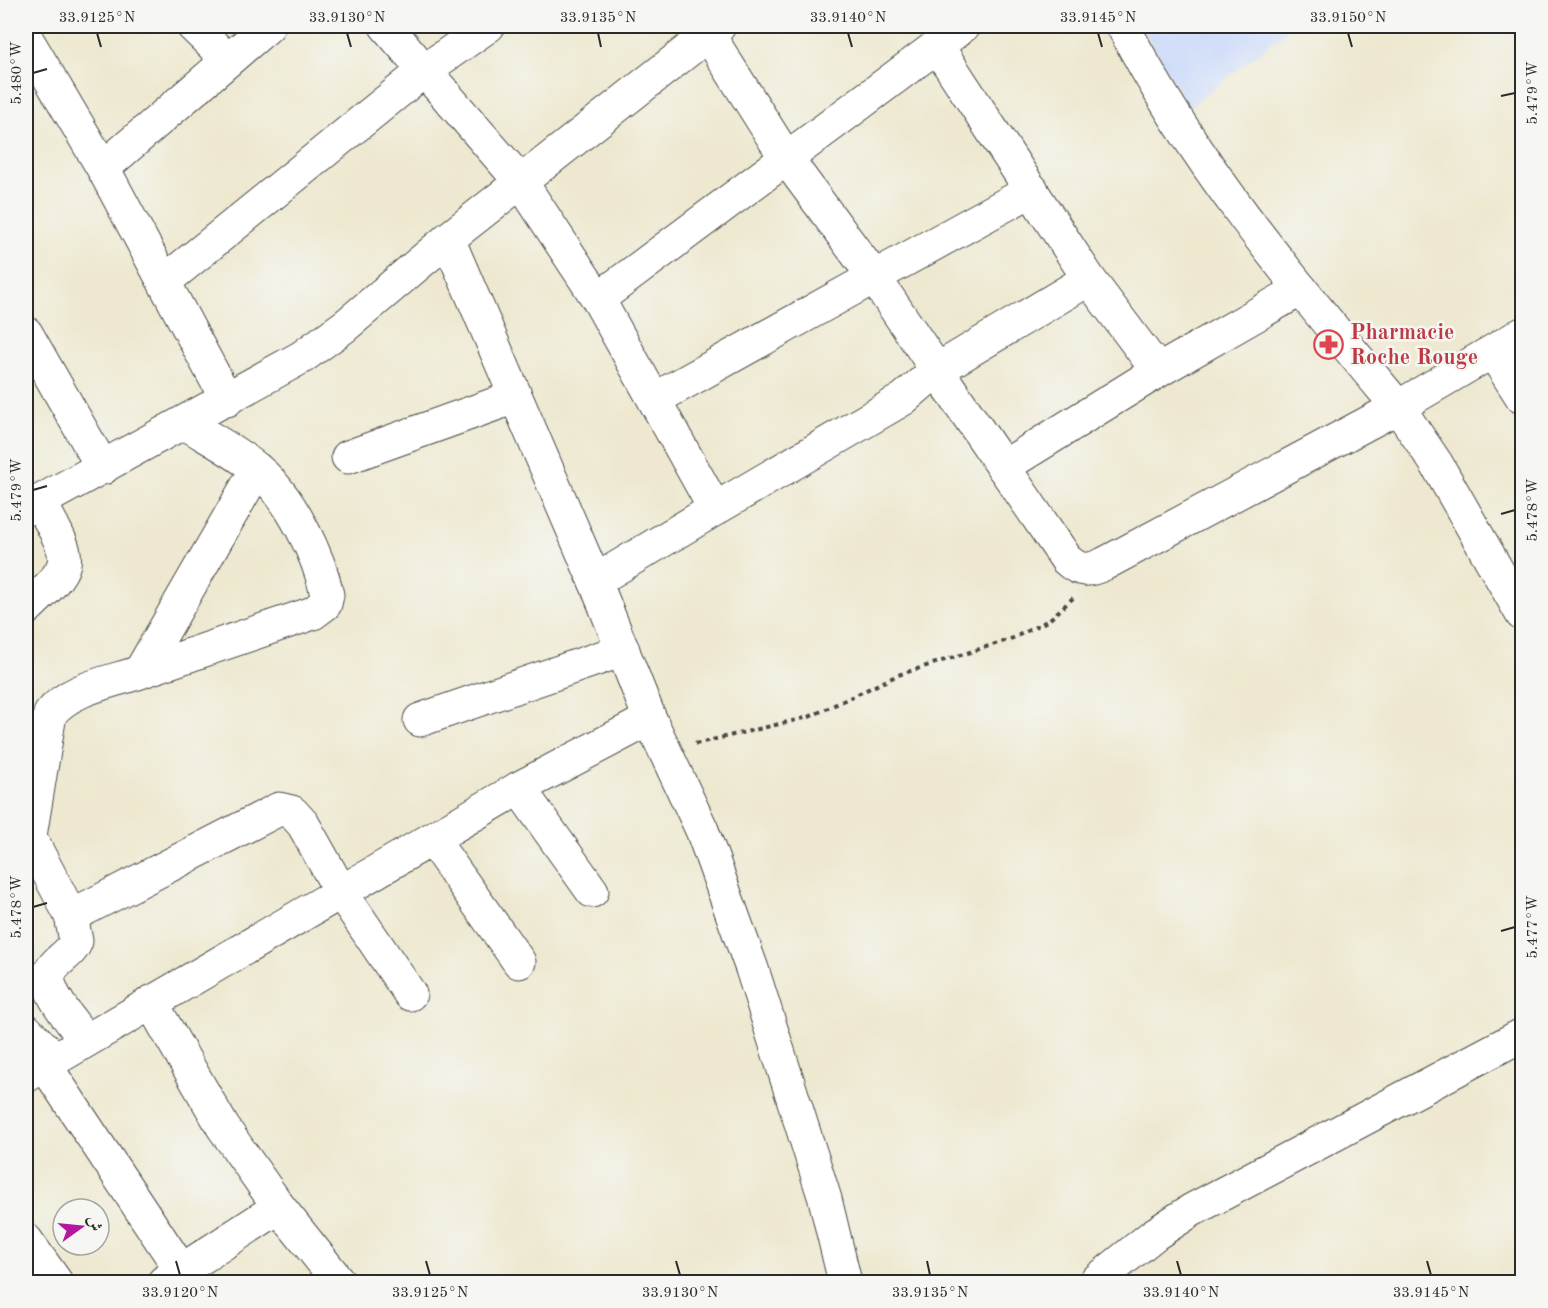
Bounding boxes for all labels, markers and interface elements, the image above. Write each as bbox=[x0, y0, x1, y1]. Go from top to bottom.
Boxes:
text: 33.9125°N bbox=[59, 11, 136, 26]
text: 33.9130°N bbox=[309, 11, 386, 26]
text: 33.9135°N bbox=[560, 11, 637, 26]
text: 33.9140°N bbox=[810, 11, 887, 26]
text: 33.9145°N bbox=[1060, 11, 1137, 26]
text: 33.9150°N bbox=[1310, 11, 1387, 26]
text: 5.480°W bbox=[10, 41, 25, 105]
text: 5.479°W bbox=[1526, 61, 1541, 125]
place label: Pharmacie Roche Rouge bbox=[1350, 322, 1478, 369]
pharmacy icon: Pharmacie Roche Rouge bbox=[1313, 328, 1345, 360]
text: 5.479°W bbox=[10, 458, 25, 522]
text: 5.478°W bbox=[1526, 478, 1541, 542]
text: 5.478°W bbox=[10, 875, 25, 939]
text: 5.477°W bbox=[1526, 895, 1541, 959]
north arrow bbox=[51, 1197, 111, 1257]
text: ش bbox=[84, 1214, 103, 1233]
text: 33.9120°N bbox=[142, 1286, 219, 1301]
text: 33.9125°N bbox=[392, 1286, 469, 1301]
text: 33.9130°N bbox=[642, 1286, 719, 1301]
text: 33.9135°N bbox=[892, 1286, 969, 1301]
text: 33.9140°N bbox=[1143, 1286, 1220, 1301]
text: 33.9145°N bbox=[1393, 1286, 1470, 1301]

